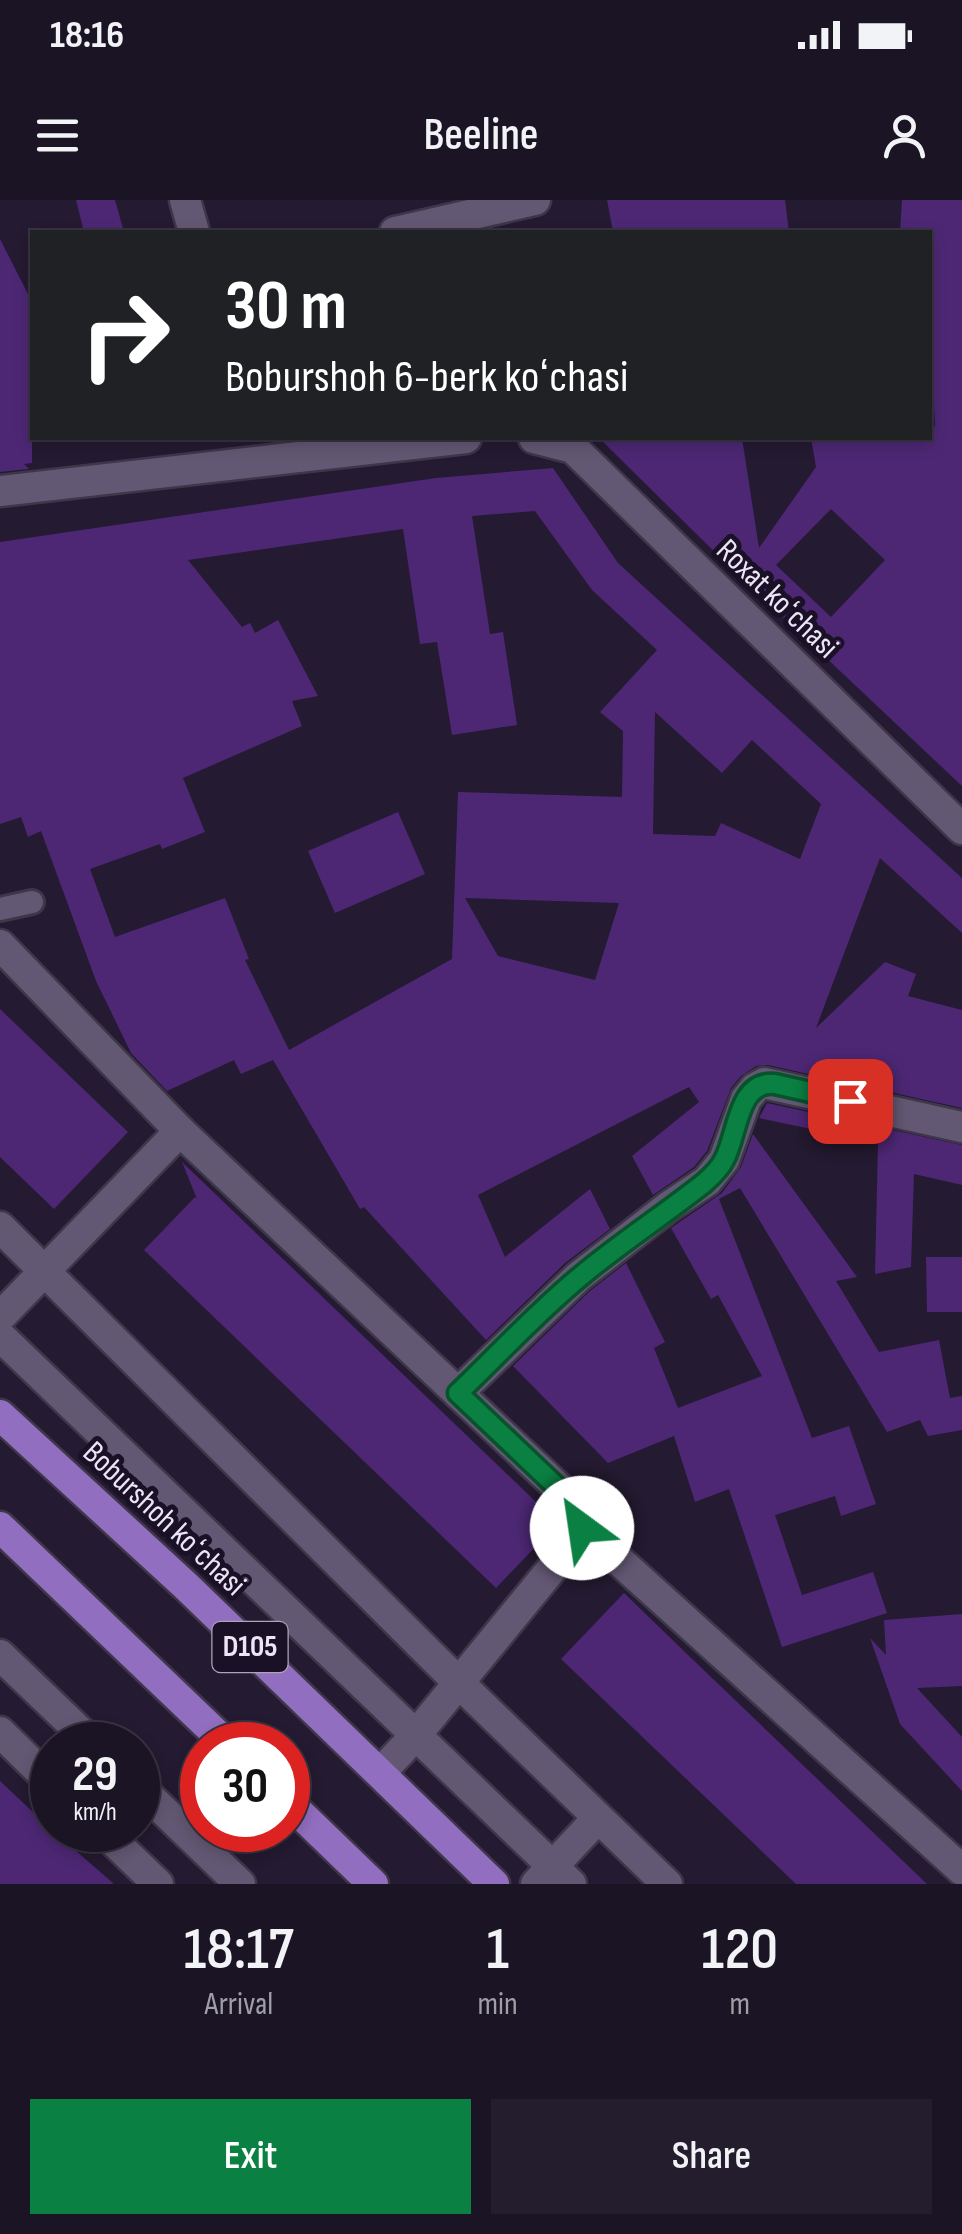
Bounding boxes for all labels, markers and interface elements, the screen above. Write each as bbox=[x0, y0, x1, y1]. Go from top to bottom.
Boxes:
text: 18:16 bbox=[50, 13, 124, 58]
icon: menu bbox=[30, 108, 85, 163]
text: Beeline bbox=[423, 108, 539, 163]
icon: person bbox=[877, 108, 932, 163]
text: 30 m bbox=[225, 265, 347, 349]
icon: right bbox=[60, 270, 190, 400]
text: Boburshoh 6-berk koʻchasi bbox=[225, 350, 628, 405]
street label: Roxat koʻchasi bbox=[708, 531, 846, 667]
pin bbox=[808, 1059, 893, 1144]
icon: arrive bbox=[823, 1074, 878, 1129]
street label: Boburshoh koʻchasi bbox=[74, 1434, 254, 1604]
position arrow bbox=[530, 1476, 634, 1580]
road number: D105 bbox=[212, 1622, 288, 1672]
speed limit sign: 30 bbox=[180, 1722, 310, 1852]
text: 29 bbox=[72, 1745, 118, 1805]
text: km/h bbox=[73, 1797, 117, 1828]
text: 18:17 bbox=[184, 1914, 294, 1986]
text: 1 bbox=[486, 1914, 509, 1986]
text: 120 bbox=[702, 1914, 778, 1986]
text: Arrival bbox=[204, 1985, 273, 2024]
text: min bbox=[478, 1985, 518, 2024]
text: m bbox=[730, 1985, 750, 2024]
button: Exit bbox=[30, 2099, 471, 2214]
button: Share bbox=[491, 2099, 932, 2214]

